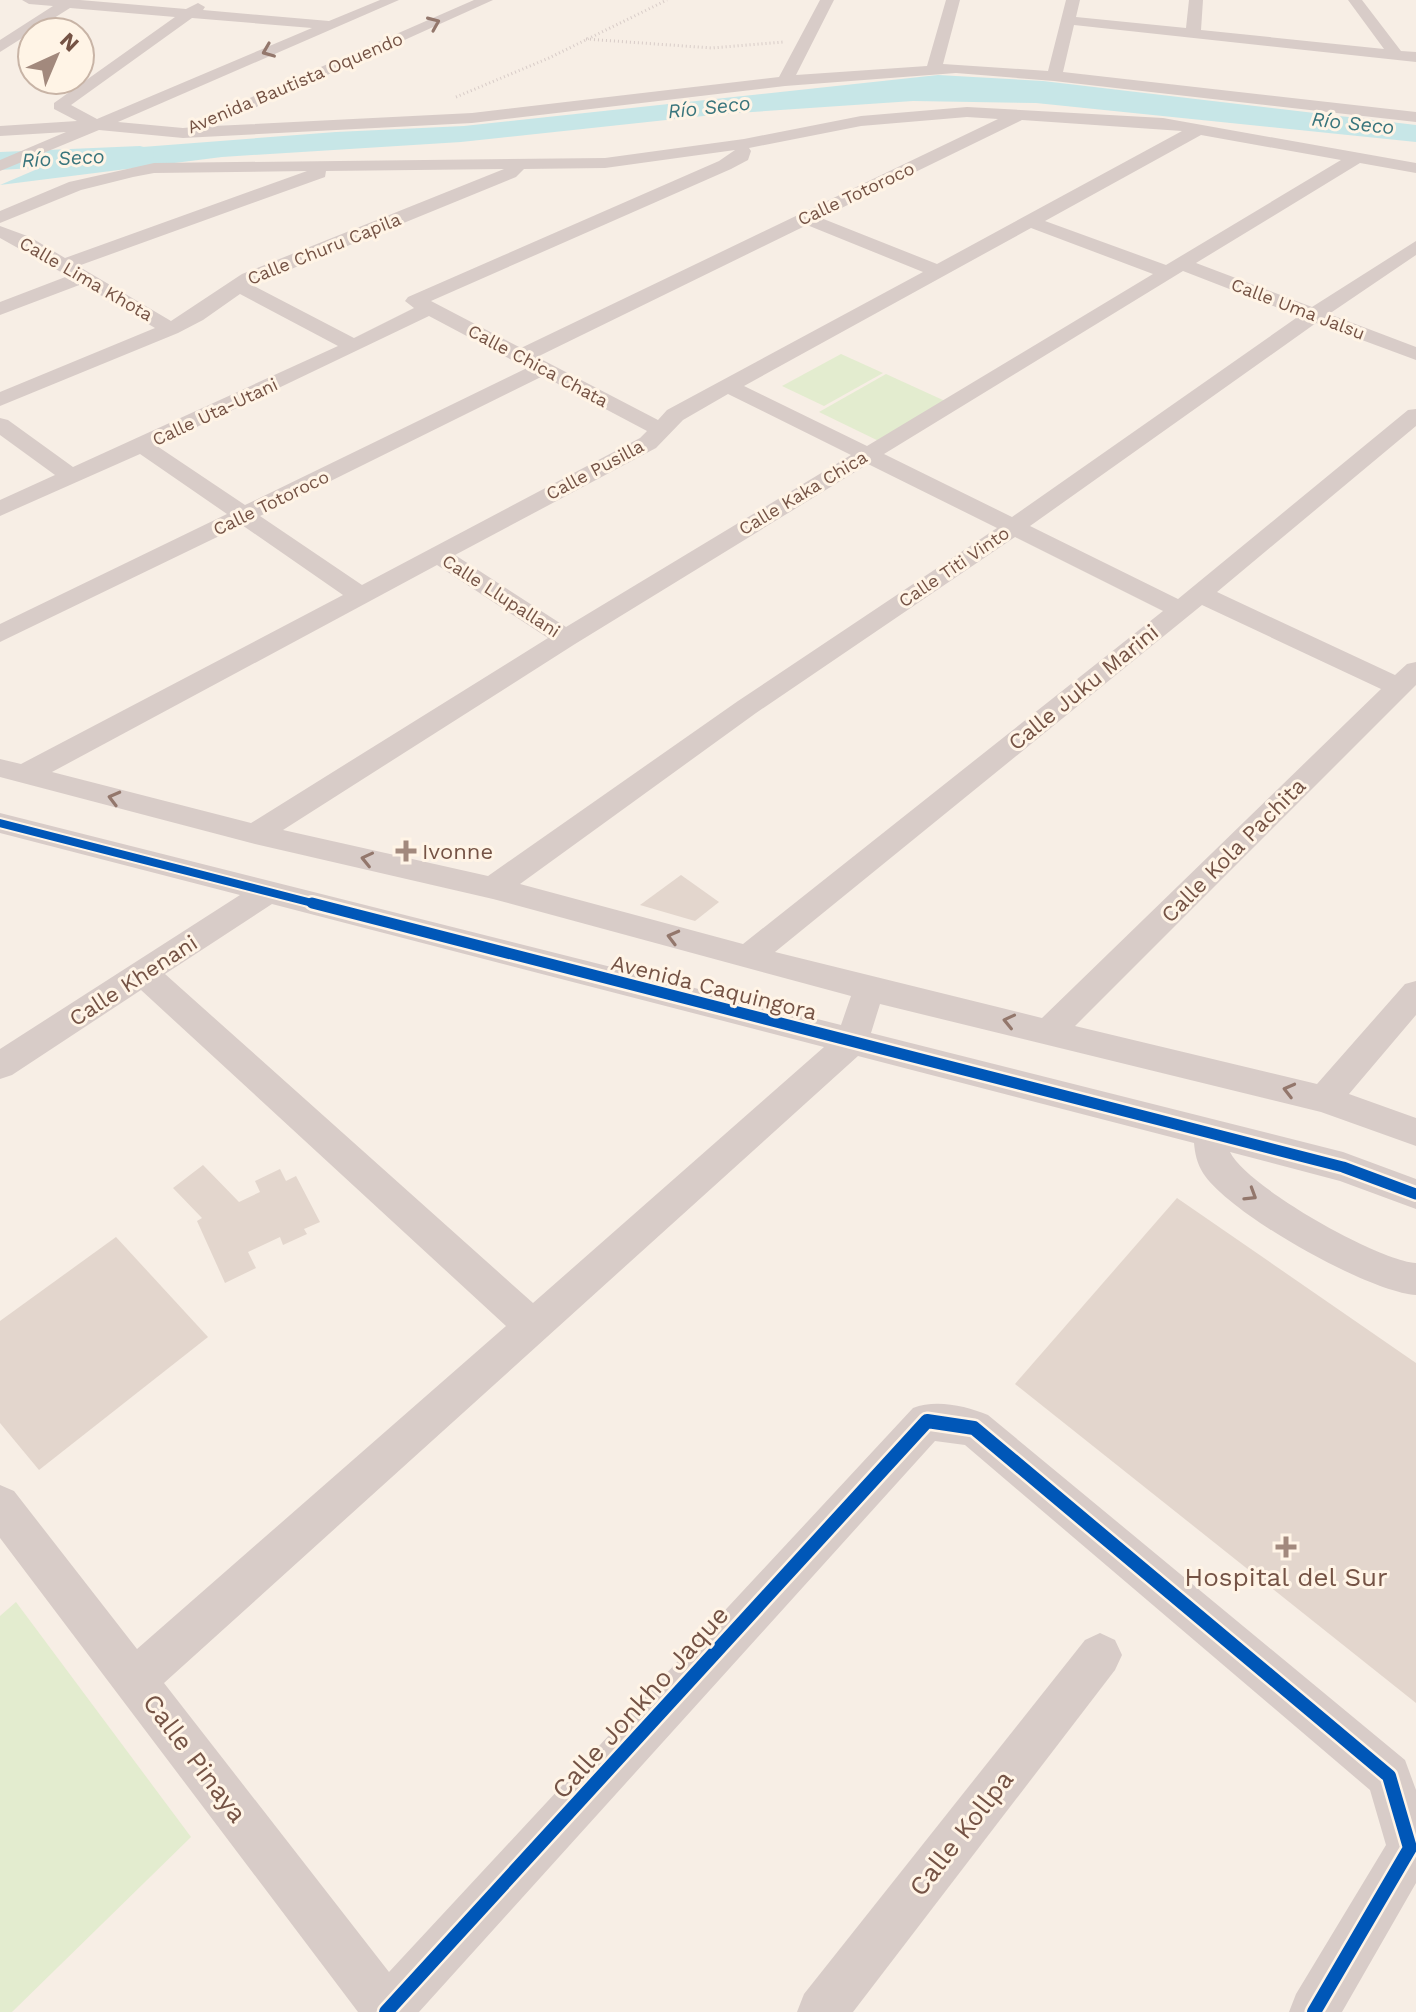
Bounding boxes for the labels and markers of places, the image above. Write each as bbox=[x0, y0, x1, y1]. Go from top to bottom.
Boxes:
place label: Ivonne bbox=[422, 839, 493, 864]
marker: Ivonne bbox=[397, 842, 415, 860]
marker: Hospital del Sur bbox=[1275, 1536, 1297, 1558]
place label: Hospital del Sur bbox=[1184, 1562, 1388, 1592]

